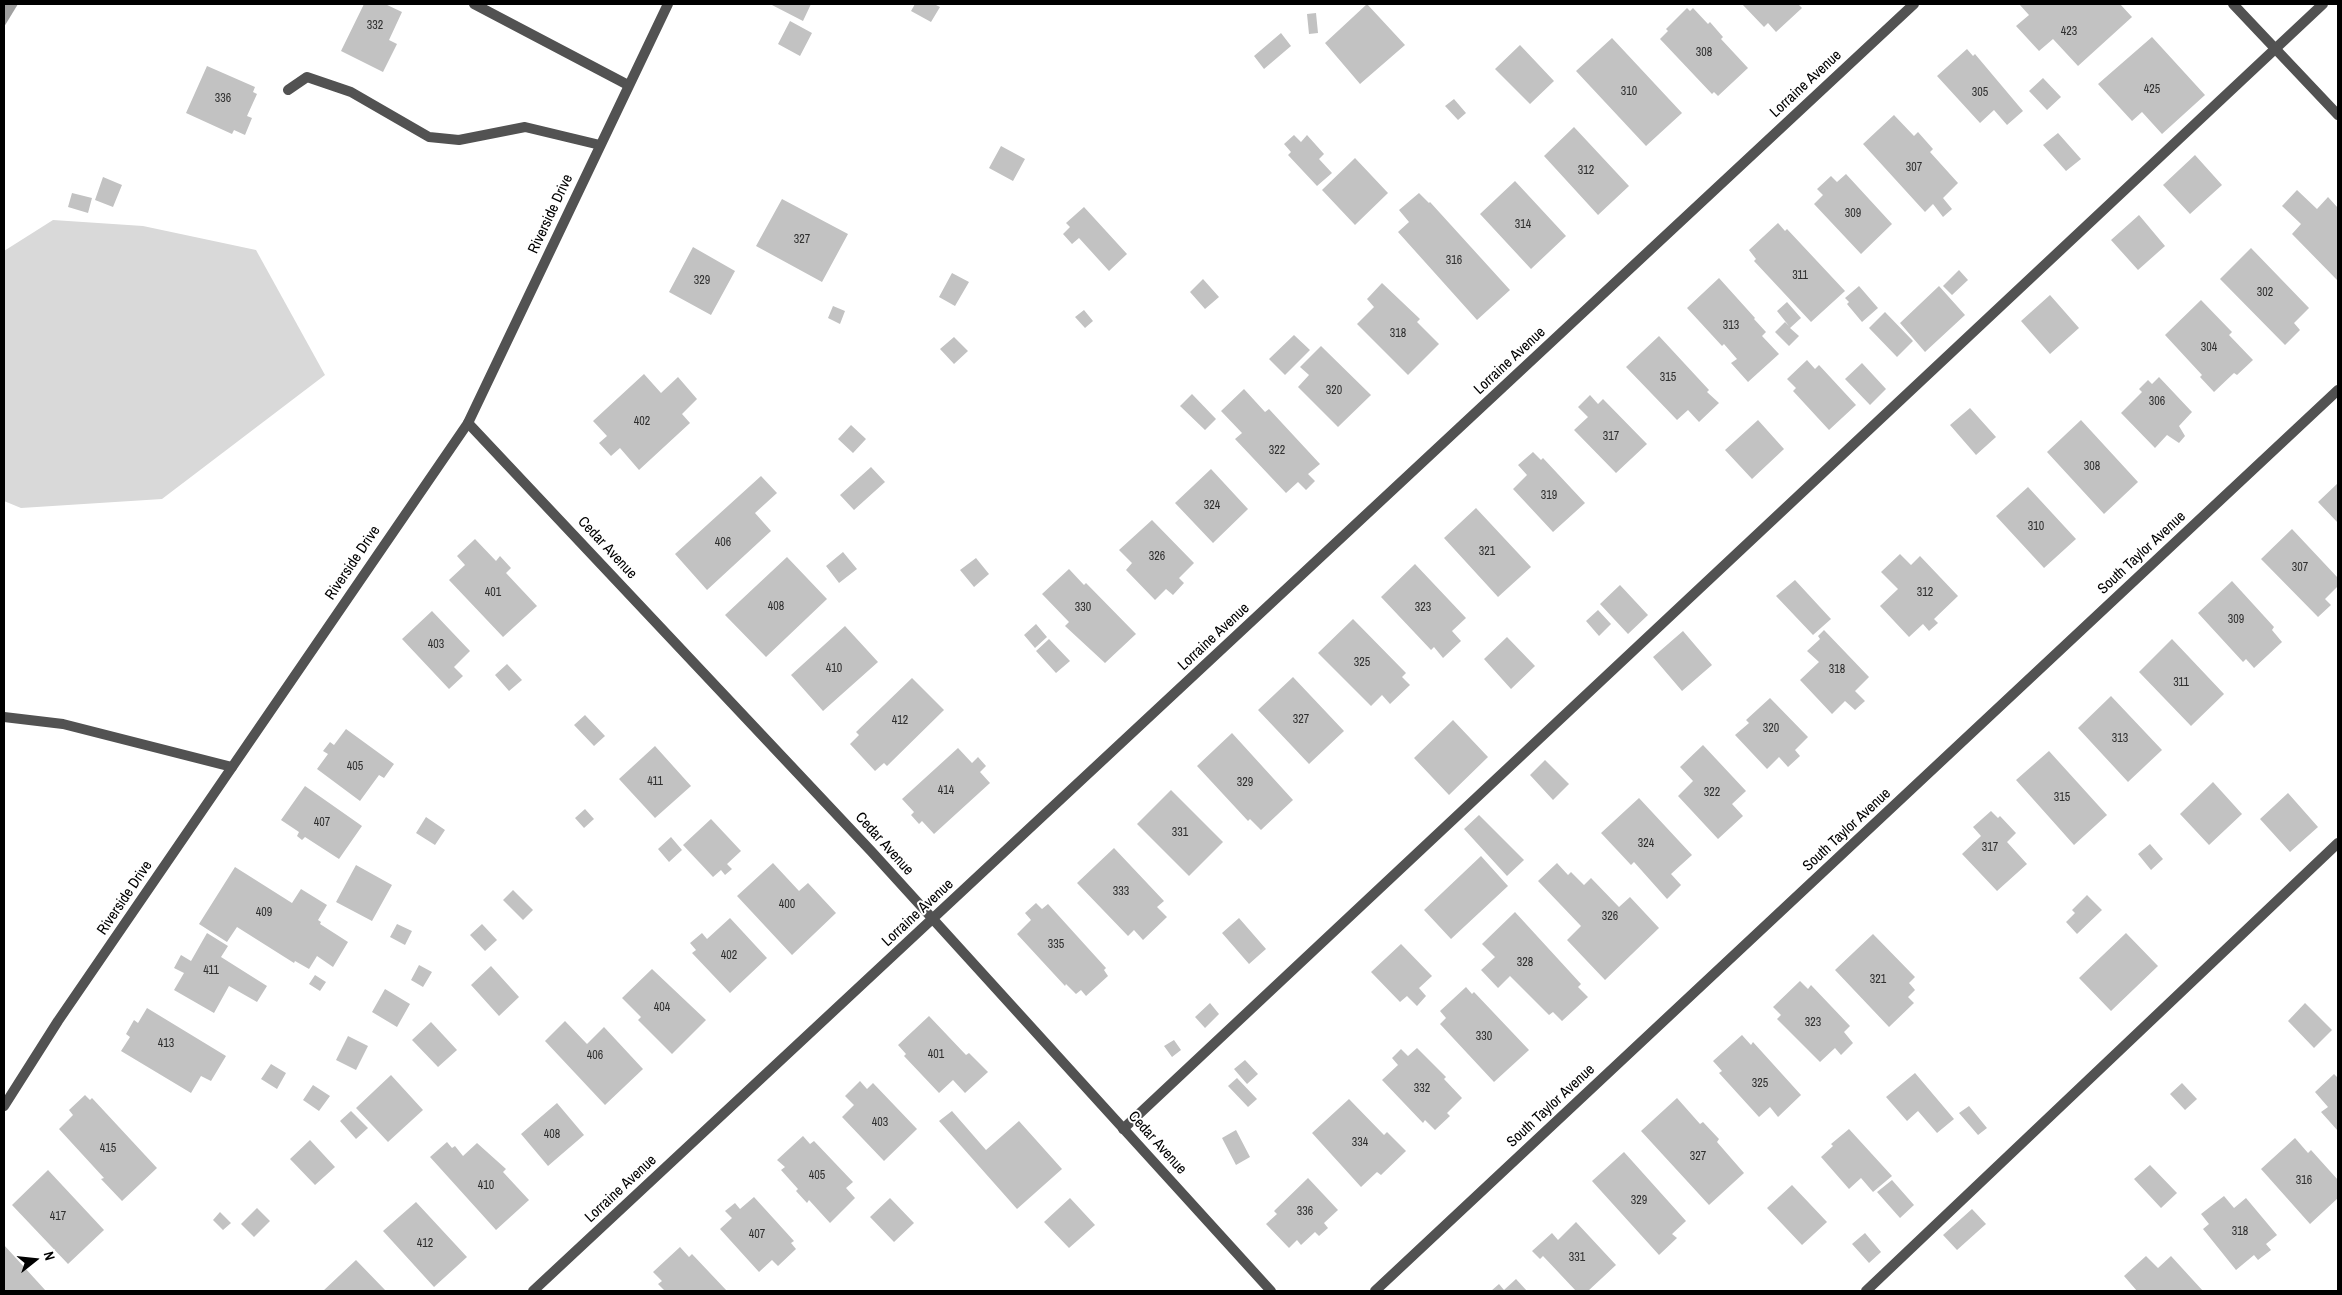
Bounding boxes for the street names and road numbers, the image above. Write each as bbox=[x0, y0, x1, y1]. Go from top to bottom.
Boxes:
street label: Lorraine Avenue bbox=[1767, 46, 1845, 122]
street label: Riverside Drive bbox=[525, 171, 577, 257]
street label: Lorraine Avenue bbox=[1471, 323, 1549, 399]
street label: South Taylor Avenue bbox=[2094, 508, 2190, 598]
street label: Cedar Avenue bbox=[574, 513, 640, 583]
street label: Riverside Drive bbox=[322, 523, 384, 603]
street label: Lorraine Avenue bbox=[1175, 599, 1253, 675]
street label: South Taylor Avenue bbox=[1799, 785, 1895, 875]
street label: Cedar Avenue bbox=[851, 809, 917, 879]
street label: Riverside Drive bbox=[94, 858, 156, 938]
street label: Lorraine Avenue bbox=[879, 875, 957, 951]
street label: South Taylor Avenue bbox=[1503, 1061, 1599, 1151]
street label: Cedar Avenue bbox=[1124, 1108, 1190, 1178]
street label: Lorraine Avenue bbox=[582, 1151, 660, 1227]

